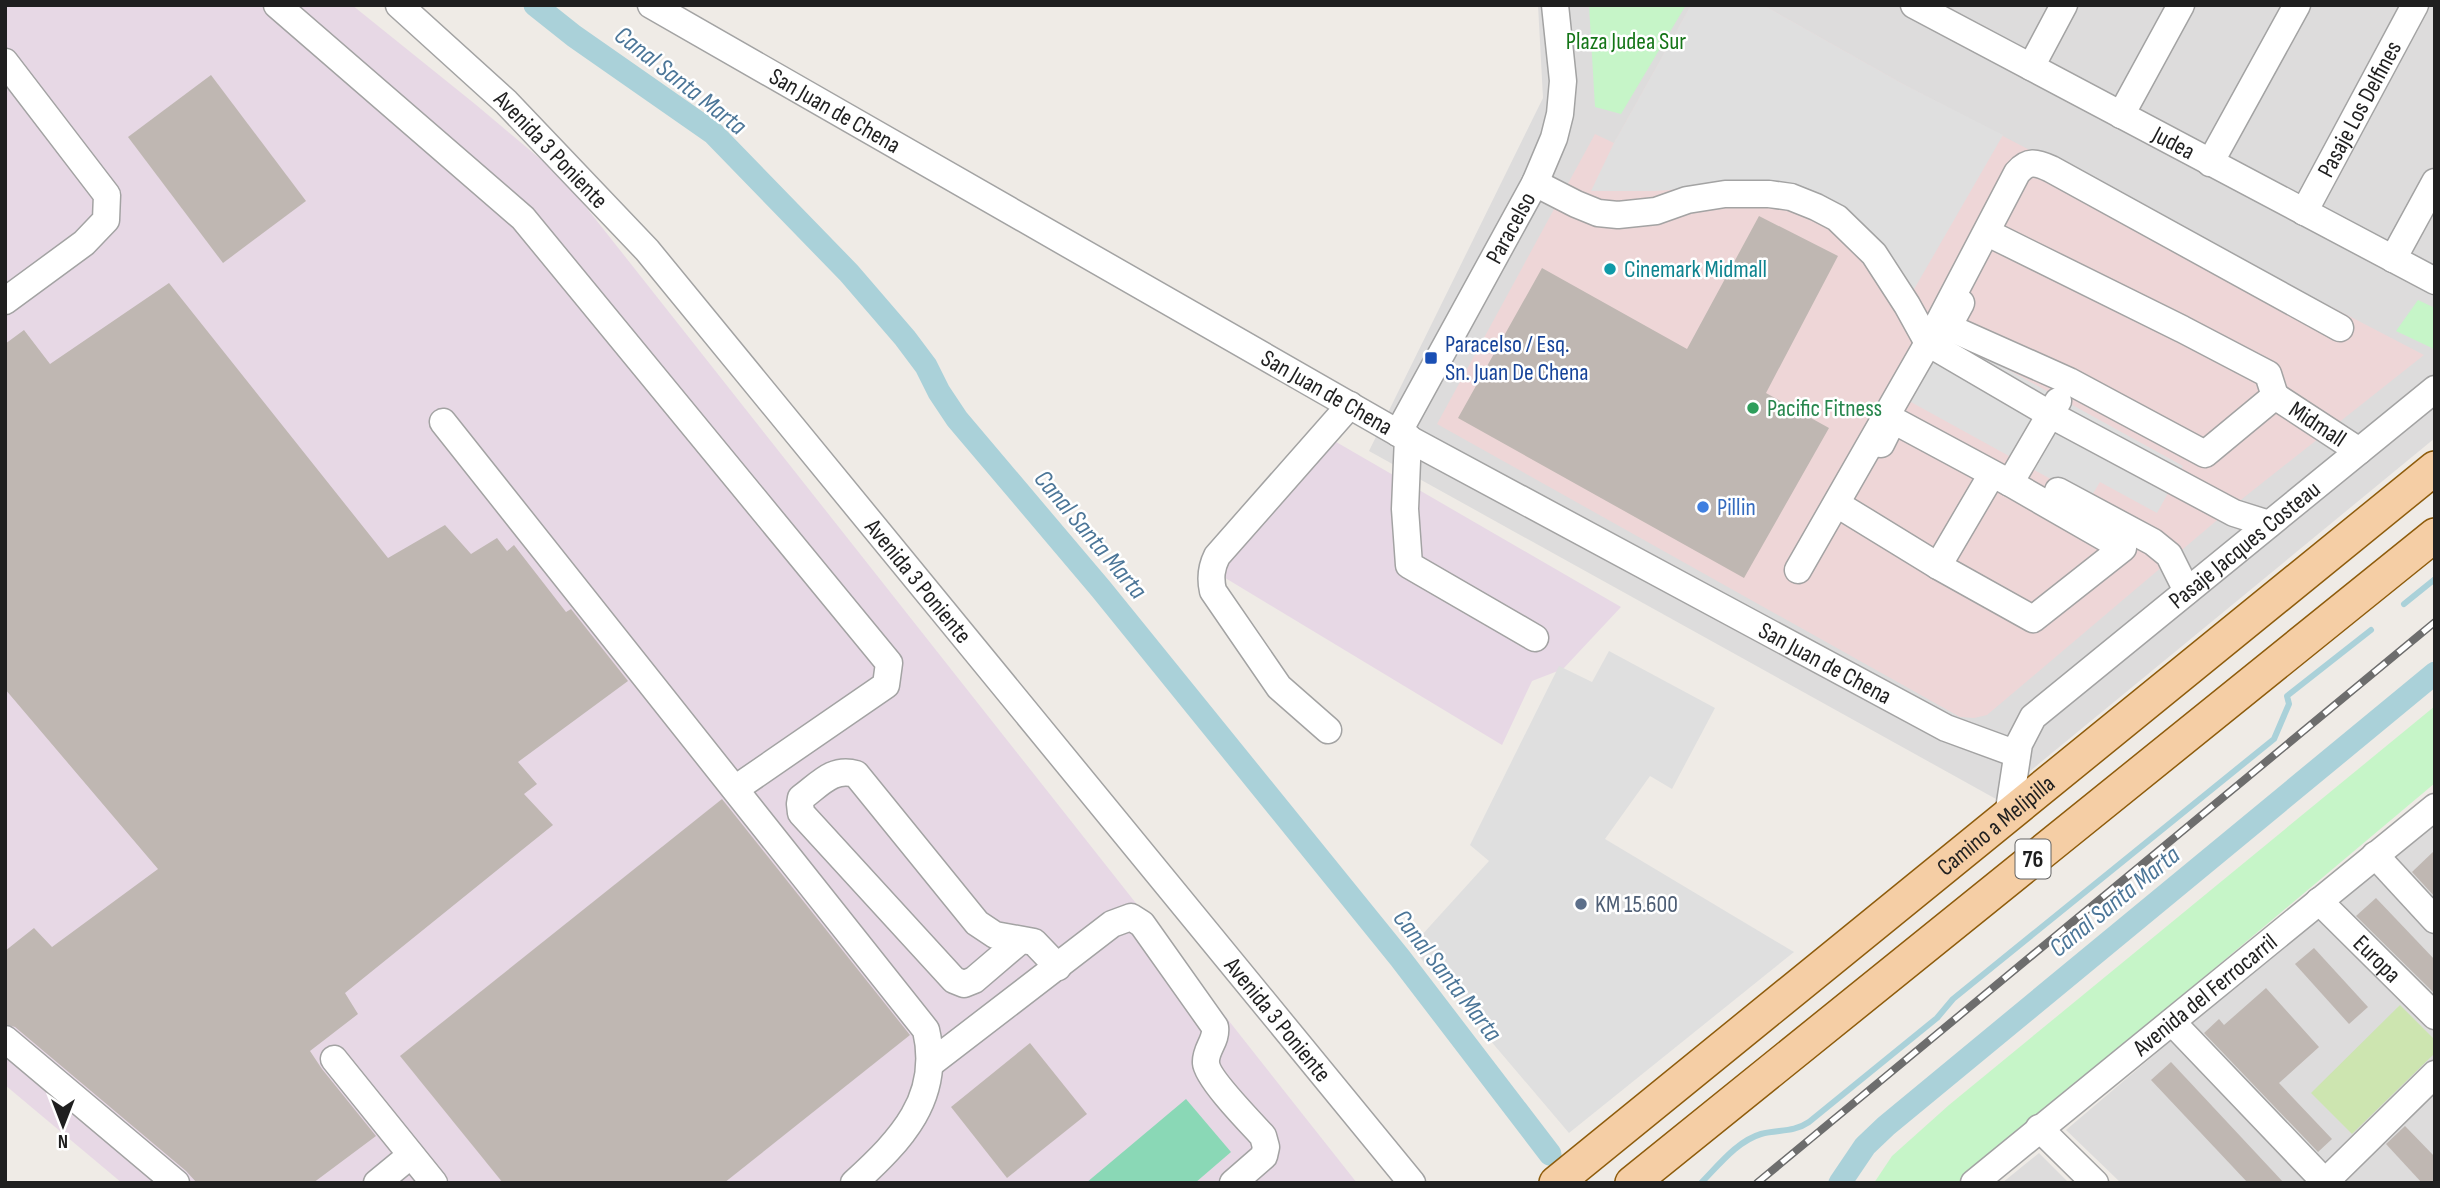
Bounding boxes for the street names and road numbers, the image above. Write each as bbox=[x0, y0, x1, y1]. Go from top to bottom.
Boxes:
street label: Pasaje Los Delfines bbox=[2311, 36, 2408, 182]
street label: San Juan de Chena bbox=[764, 62, 905, 160]
street label: Avenida 3 Poniente bbox=[487, 84, 614, 215]
street label: Judea bbox=[2146, 120, 2200, 166]
street label: Paracelso bbox=[1480, 187, 1542, 269]
street label: San Juan de Chena bbox=[1256, 344, 1397, 442]
street label: Midmall bbox=[2283, 395, 2351, 454]
street label: Pasaje Jacques Costeau bbox=[2163, 475, 2326, 615]
street label: Avenida 3 Poniente bbox=[858, 513, 978, 649]
street label: San Juan de Chena bbox=[1753, 616, 1896, 711]
street label: Camino a Melipilla bbox=[1931, 769, 2061, 882]
road number: 76 bbox=[2016, 839, 2050, 878]
street label: Avenida del Ferrocarril bbox=[2126, 928, 2283, 1063]
street label: Europa bbox=[2347, 929, 2407, 989]
street label: Avenida 3 Poniente bbox=[1217, 951, 1337, 1088]

